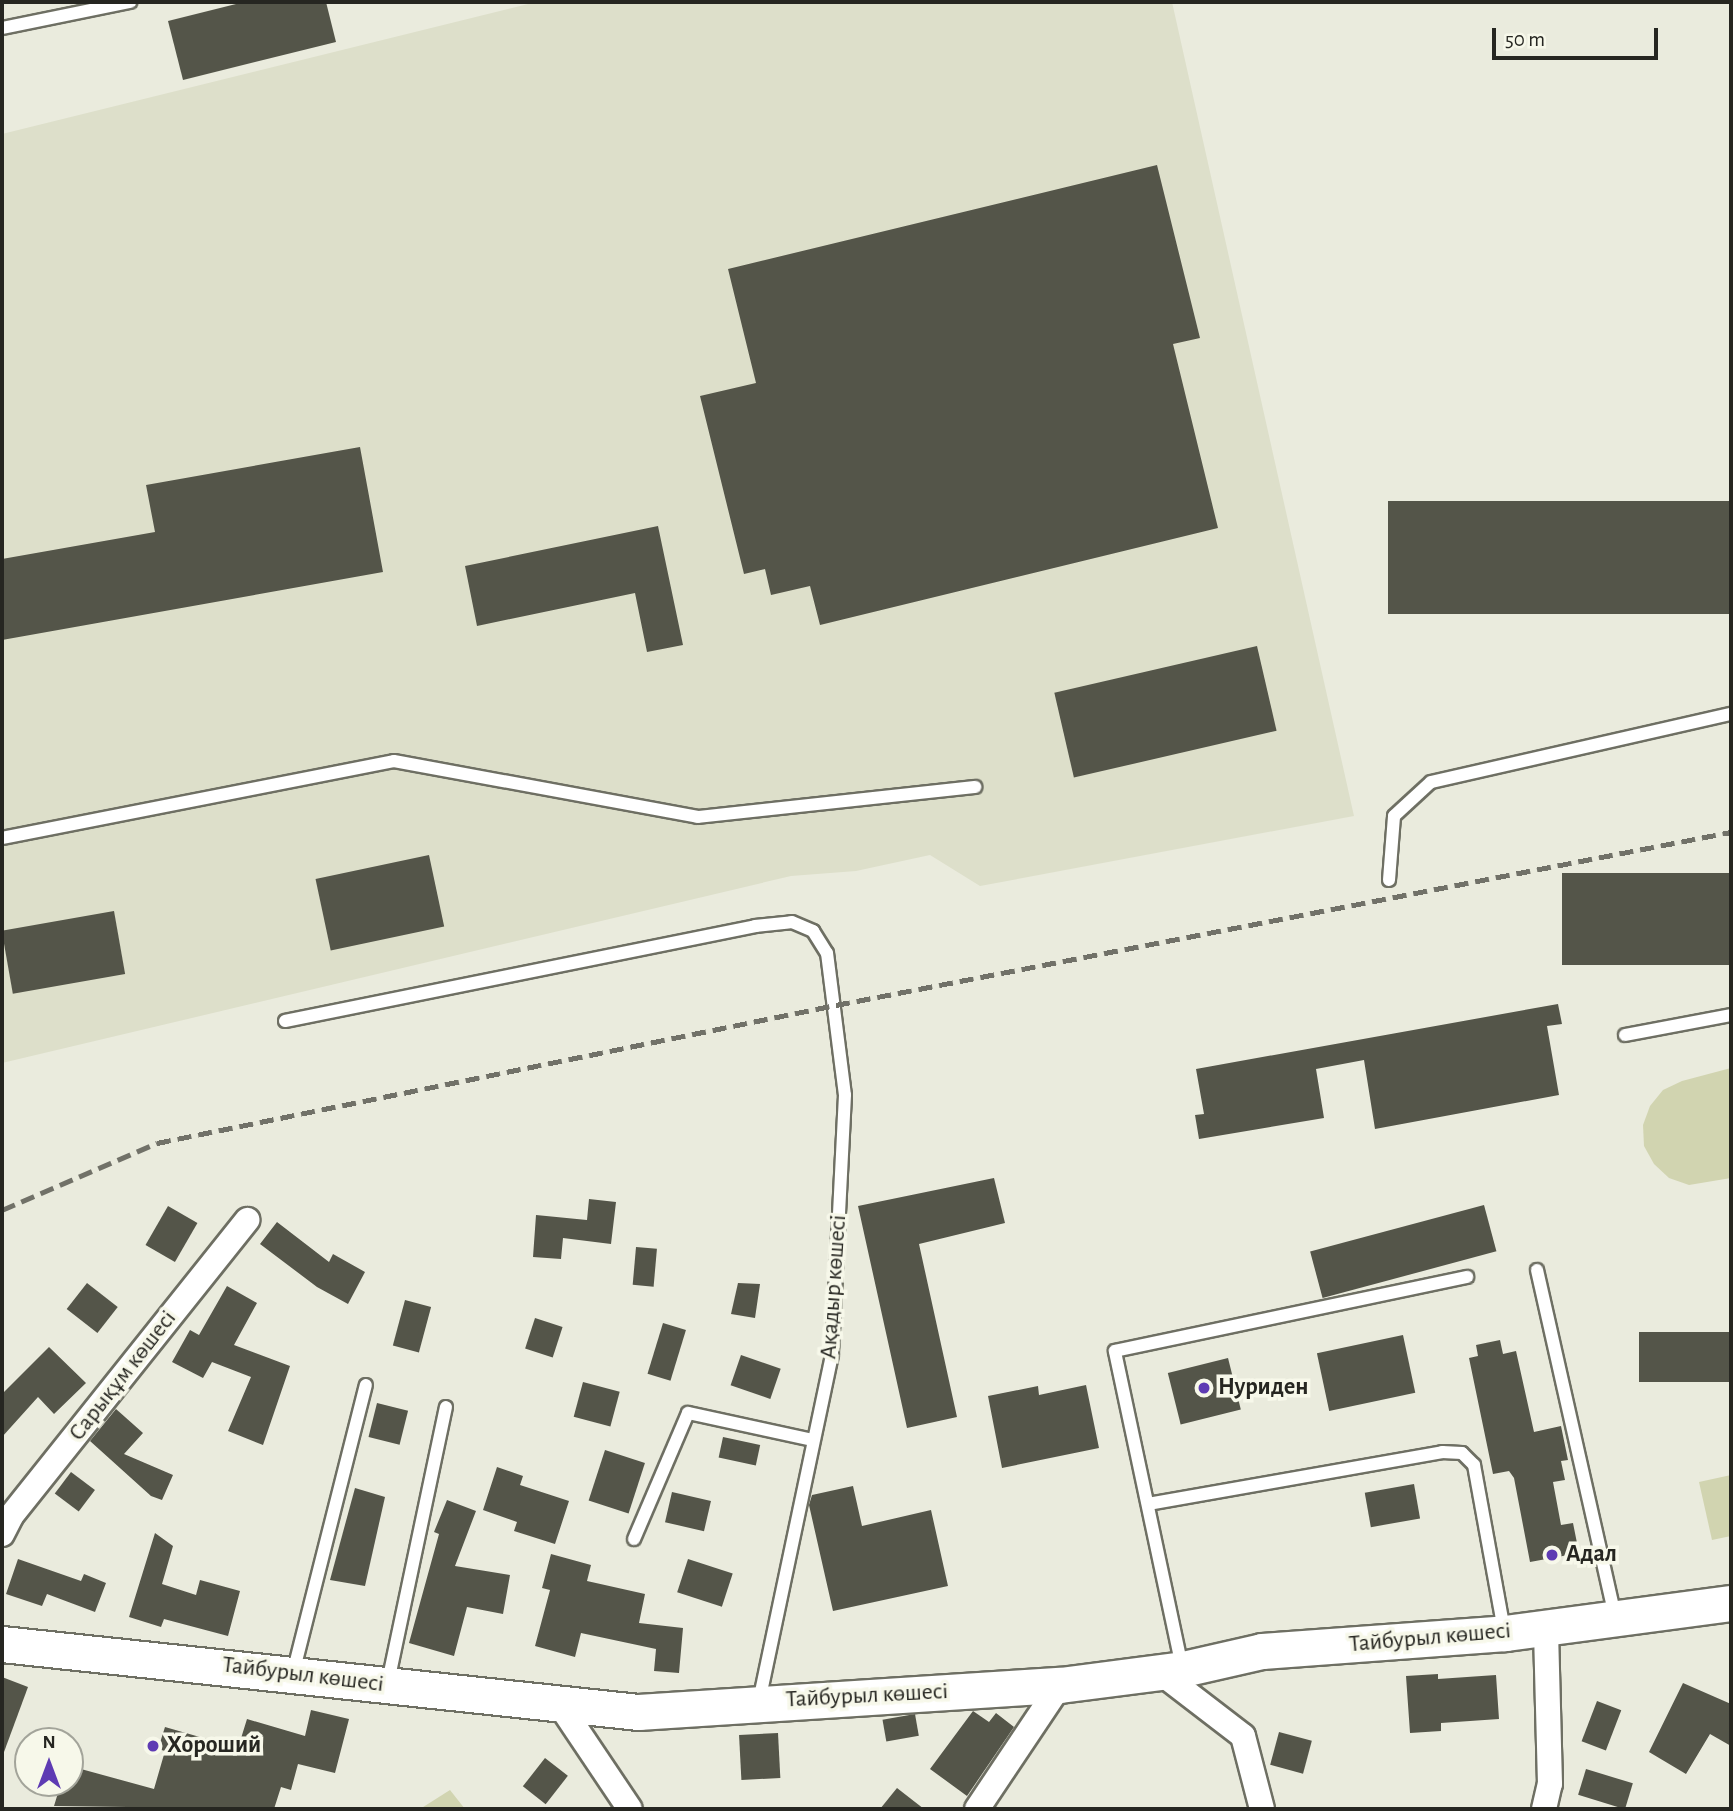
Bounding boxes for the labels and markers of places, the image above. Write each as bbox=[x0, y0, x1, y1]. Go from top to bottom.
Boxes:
place label: Нуриден bbox=[1218, 1374, 1309, 1402]
marker: Нуриден bbox=[1196, 1380, 1212, 1396]
place label: Адал bbox=[1566, 1541, 1617, 1569]
marker: Адал bbox=[1544, 1547, 1560, 1563]
place label: Хороший bbox=[167, 1732, 261, 1760]
marker: Хороший bbox=[145, 1738, 161, 1754]

